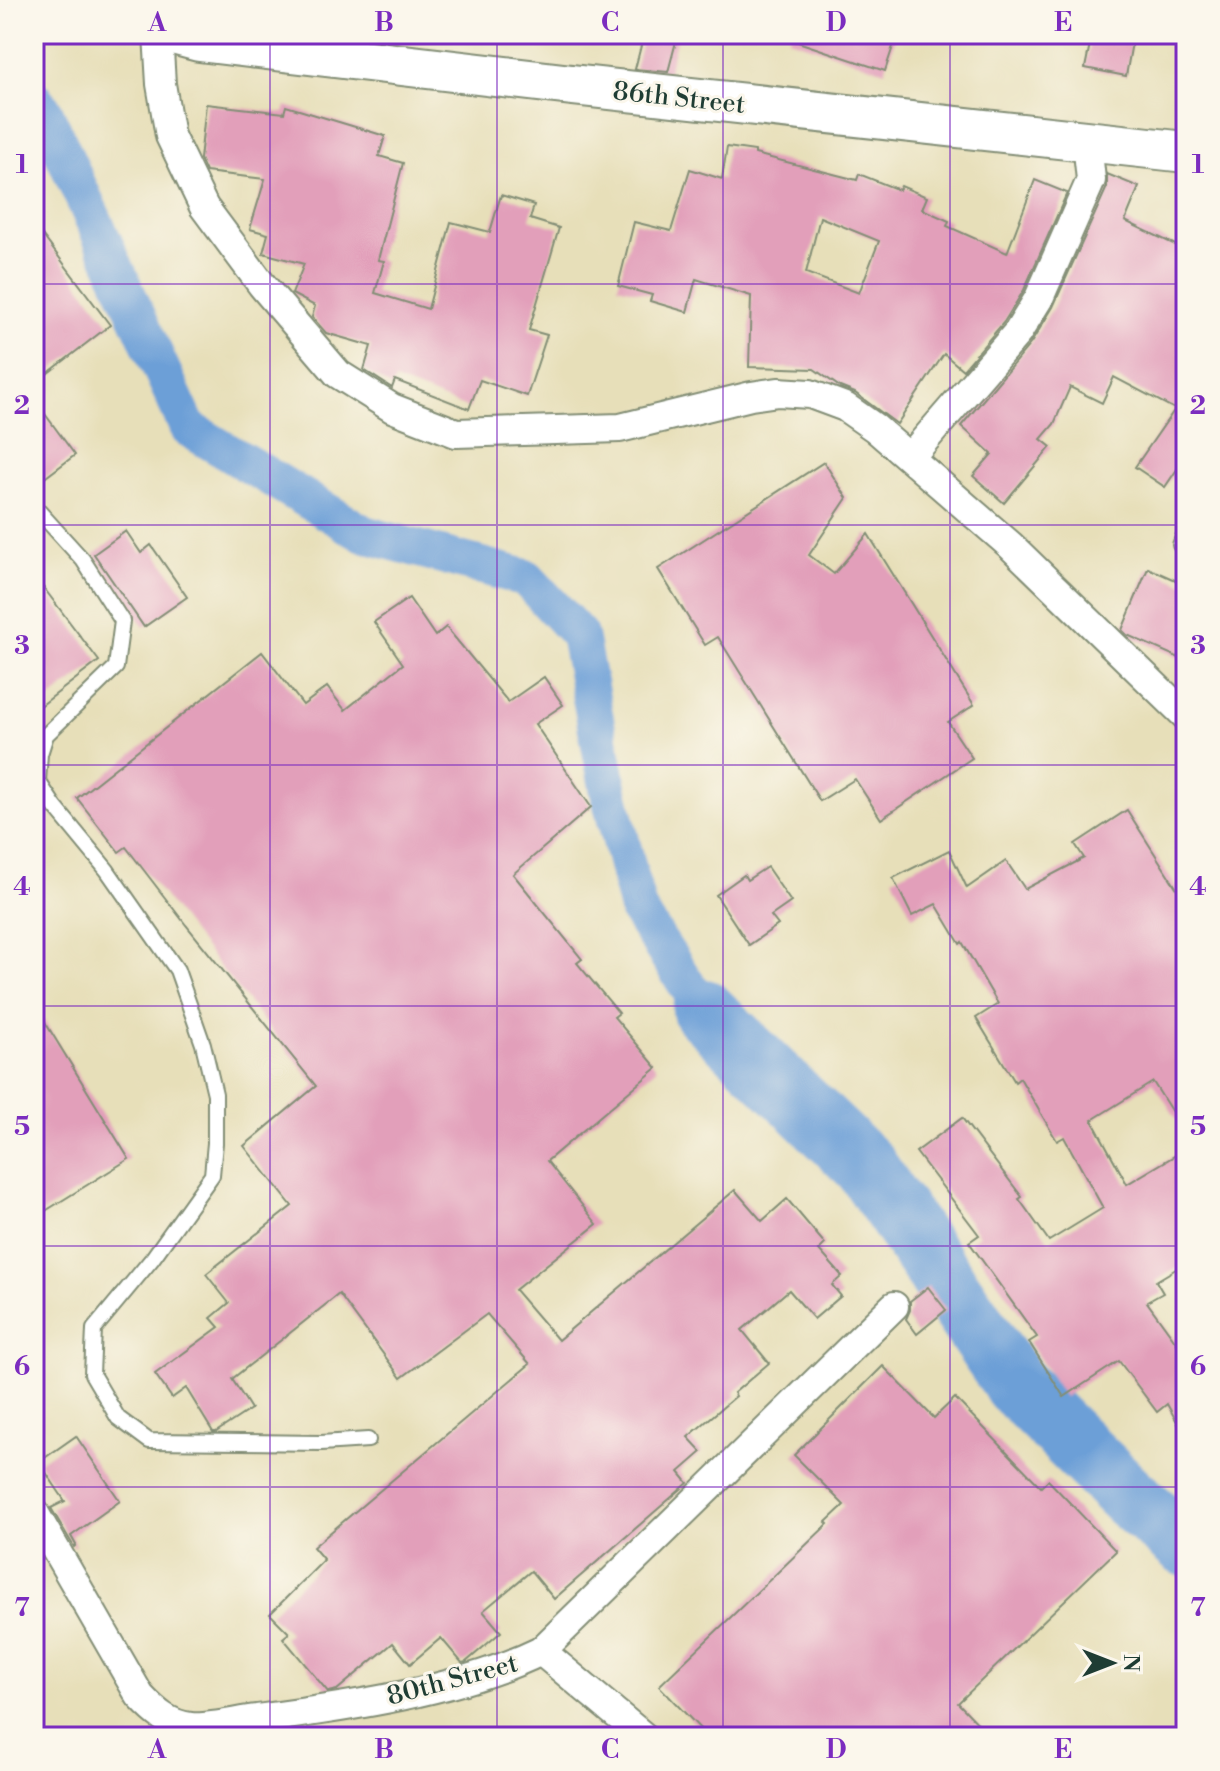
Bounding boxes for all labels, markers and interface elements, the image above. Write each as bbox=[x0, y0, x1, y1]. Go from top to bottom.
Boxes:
text: A bbox=[147, 7, 167, 39]
text: B bbox=[374, 7, 394, 39]
text: C bbox=[601, 7, 619, 39]
text: D bbox=[826, 7, 846, 39]
text: E bbox=[1054, 7, 1072, 39]
street label: 86th Street bbox=[611, 75, 747, 121]
text: 1 bbox=[16, 149, 29, 181]
text: 1 bbox=[1192, 149, 1205, 181]
text: 2 bbox=[14, 390, 30, 422]
text: 2 bbox=[1190, 390, 1206, 422]
text: 3 bbox=[14, 630, 30, 662]
text: 3 bbox=[1190, 630, 1206, 662]
text: 4 bbox=[13, 871, 31, 903]
text: 4 bbox=[1189, 871, 1207, 903]
text: 5 bbox=[14, 1111, 30, 1143]
text: 5 bbox=[1190, 1111, 1206, 1143]
text: 6 bbox=[14, 1351, 30, 1383]
text: 6 bbox=[1190, 1351, 1206, 1383]
text: 7 bbox=[14, 1592, 30, 1624]
text: 7 bbox=[1190, 1592, 1206, 1624]
north arrow bbox=[1072, 1623, 1152, 1703]
street label: 80th Street bbox=[383, 1647, 521, 1713]
text: N bbox=[1117, 1654, 1144, 1672]
text: A bbox=[147, 1734, 167, 1766]
text: B bbox=[374, 1734, 394, 1766]
text: C bbox=[601, 1734, 619, 1766]
text: D bbox=[826, 1734, 846, 1766]
text: E bbox=[1054, 1734, 1072, 1766]

